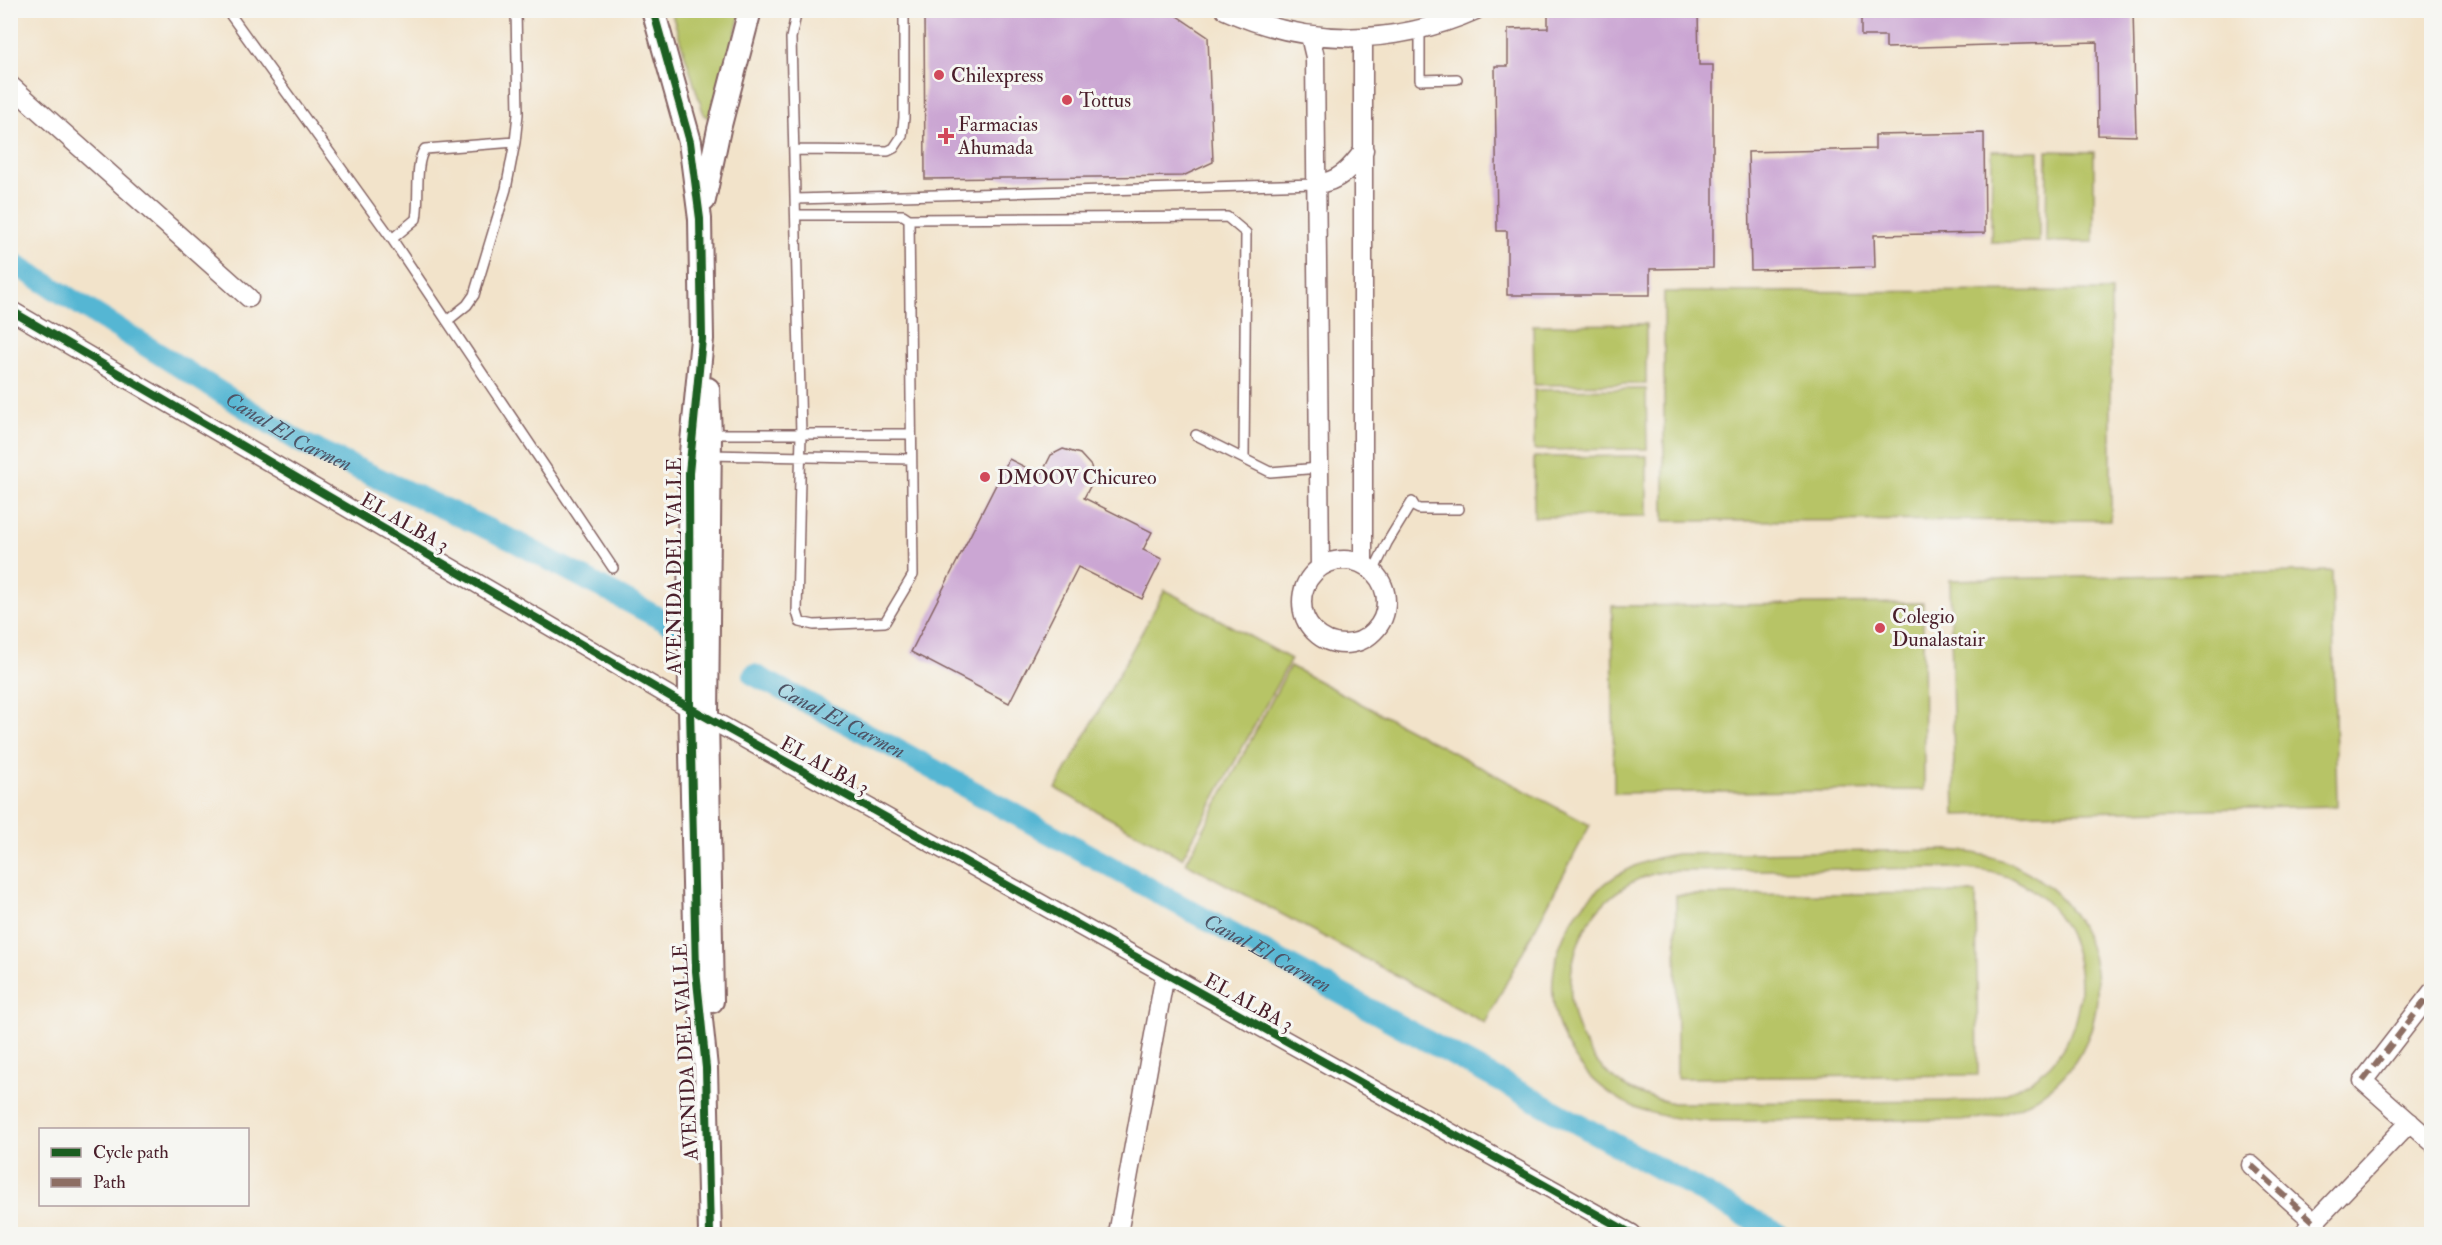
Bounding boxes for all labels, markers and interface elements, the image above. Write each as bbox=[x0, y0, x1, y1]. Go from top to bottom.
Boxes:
place label: Chilexpress bbox=[951, 63, 1043, 89]
marker: Chilexpress bbox=[932, 68, 946, 82]
place label: Tottus bbox=[1079, 88, 1131, 113]
marker: Tottus bbox=[1060, 93, 1074, 107]
place label: Farmacias Ahumada bbox=[957, 112, 1038, 160]
marker: Farmacias Ahumada bbox=[939, 129, 953, 143]
water label: Canal El Carmen bbox=[220, 386, 356, 478]
street label: AVENIDA DEL VALLE bbox=[662, 457, 687, 676]
place label: DMOOV Chicureo bbox=[997, 465, 1157, 490]
marker: DMOOV Chicureo bbox=[978, 470, 992, 484]
street label: EL ALBA 3 bbox=[356, 487, 453, 558]
place label: Colegio Dunalastair bbox=[1892, 604, 1985, 652]
marker: Colegio Dunalastair bbox=[1873, 621, 1887, 635]
water label: Canal El Carmen bbox=[772, 676, 910, 765]
street label: EL ALBA 3 bbox=[776, 731, 874, 800]
water label: Canal El Carmen bbox=[1199, 908, 1336, 999]
street label: AVENIDA DEL VALLE bbox=[667, 943, 704, 1162]
street label: EL ALBA 3 bbox=[1200, 968, 1298, 1037]
legend bbox=[39, 1128, 249, 1206]
text: Cycle path bbox=[93, 1141, 169, 1164]
text: Path bbox=[93, 1171, 126, 1194]

